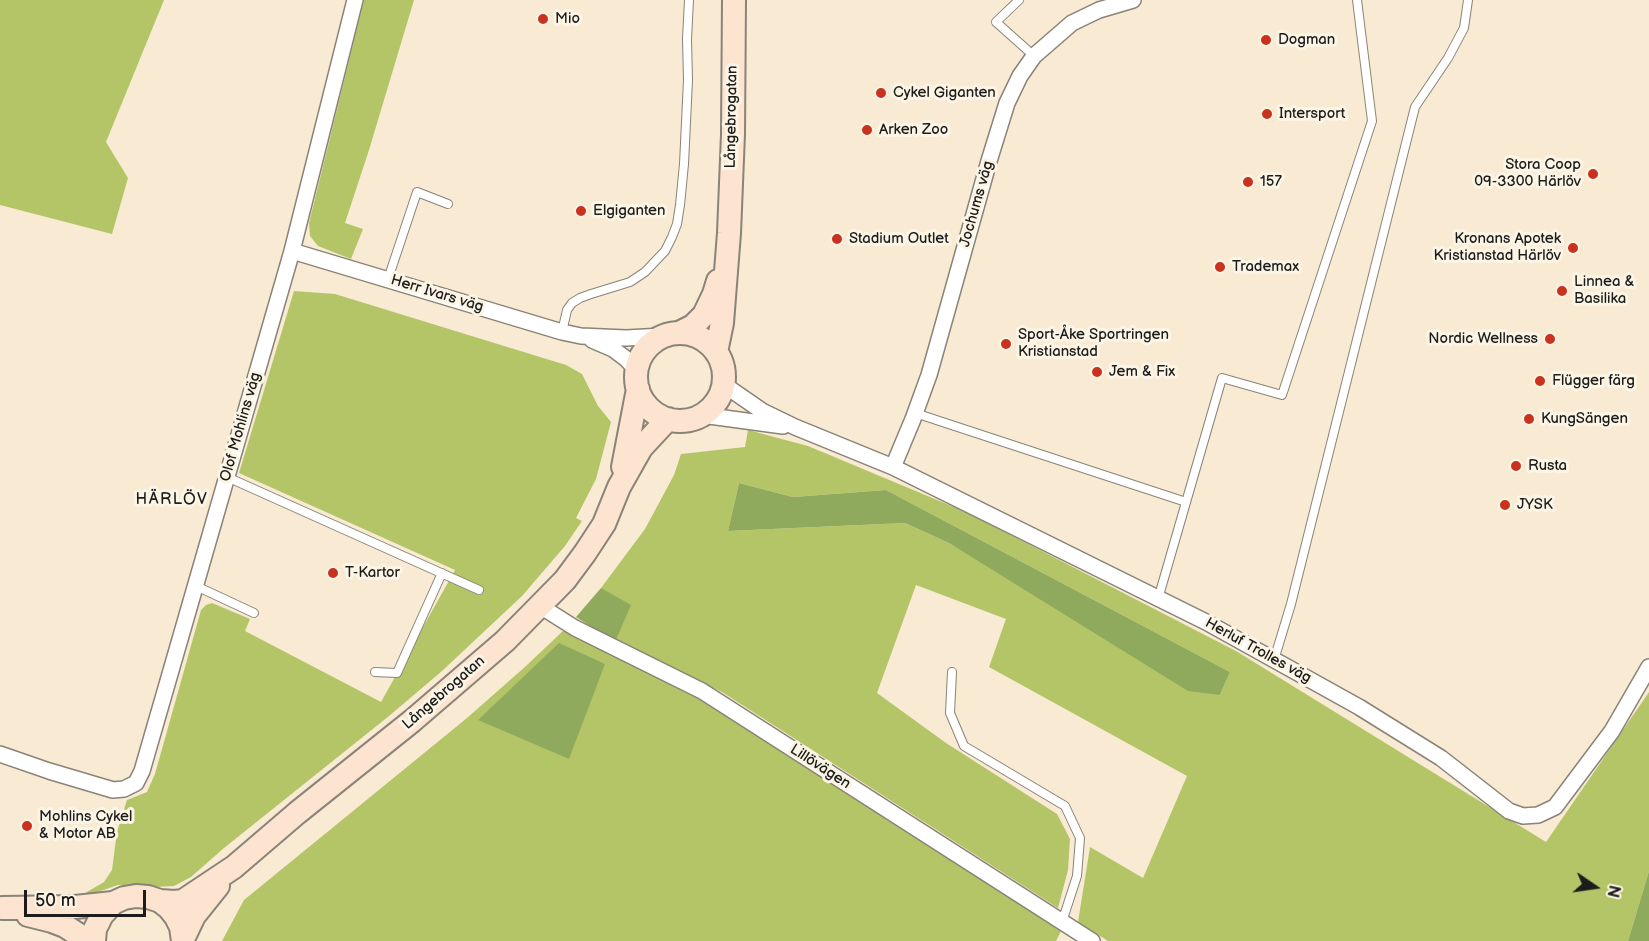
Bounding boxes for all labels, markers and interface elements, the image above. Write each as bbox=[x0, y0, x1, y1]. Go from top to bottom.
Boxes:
place label: Mio bbox=[555, 10, 580, 28]
marker: Mio bbox=[536, 12, 550, 26]
place label: Dogman bbox=[1278, 31, 1335, 49]
marker: Dogman bbox=[1259, 33, 1273, 47]
street label: Långebrogatan bbox=[722, 65, 742, 169]
place label: Cykel Giganten bbox=[893, 84, 996, 102]
marker: Cykel Giganten bbox=[874, 86, 888, 100]
place label: Intersport bbox=[1279, 105, 1345, 123]
marker: Intersport bbox=[1260, 107, 1274, 121]
place label: Arken Zoo bbox=[879, 121, 948, 139]
marker: Arken Zoo bbox=[860, 123, 874, 137]
place label: Stora Coop 09-3300 Härlöv bbox=[1474, 156, 1581, 191]
street label: Jochums väg bbox=[956, 159, 998, 249]
marker: Stora Coop 09-3300 Härlöv bbox=[1586, 167, 1600, 181]
place label: 157 bbox=[1260, 173, 1282, 191]
marker: 157 bbox=[1241, 175, 1255, 189]
place label: Elgiganten bbox=[593, 202, 665, 220]
marker: Elgiganten bbox=[574, 204, 588, 218]
place label: Stadium Outlet bbox=[849, 230, 949, 248]
place label: Kronans Apotek Kristianstad Härlöv bbox=[1434, 230, 1561, 265]
marker: Stadium Outlet bbox=[830, 232, 844, 246]
marker: Kronans Apotek Kristianstad Härlöv bbox=[1566, 241, 1580, 255]
place label: Trademax bbox=[1232, 258, 1299, 276]
marker: Trademax bbox=[1213, 260, 1227, 274]
street label: Herr Ivars väg bbox=[388, 271, 486, 317]
place label: Linnea & Basilika bbox=[1574, 273, 1634, 308]
marker: Linnea & Basilika bbox=[1555, 284, 1569, 298]
place label: Sport-Åke Sportringen Kristianstad bbox=[1018, 326, 1169, 361]
place label: Nordic Wellness bbox=[1428, 330, 1538, 348]
marker: Nordic Wellness bbox=[1543, 332, 1557, 346]
marker: Sport-Åke Sportringen Kristianstad bbox=[999, 337, 1013, 351]
place label: Jem & Fix bbox=[1109, 363, 1175, 381]
marker: Jem & Fix bbox=[1090, 365, 1104, 379]
street label: Olof Mohlins väg bbox=[217, 370, 265, 484]
place label: Flügger färg bbox=[1552, 372, 1635, 390]
marker: Flügger färg bbox=[1533, 374, 1547, 388]
place label: KungSängen bbox=[1541, 410, 1628, 428]
marker: KungSängen bbox=[1522, 412, 1536, 426]
place label: Rusta bbox=[1528, 457, 1567, 475]
marker: Rusta bbox=[1509, 459, 1523, 473]
district label: HÄRLÖV bbox=[136, 490, 208, 510]
place label: JYSK bbox=[1517, 496, 1553, 514]
marker: JYSK bbox=[1498, 498, 1512, 512]
place label: T-Kartor bbox=[345, 564, 400, 582]
marker: T-Kartor bbox=[326, 566, 340, 580]
street label: Herluf Trolles väg bbox=[1202, 614, 1314, 688]
street label: Långebrogatan bbox=[399, 652, 489, 734]
street label: Lillövägen bbox=[786, 741, 854, 793]
place label: Mohlins Cykel & Motor AB bbox=[39, 808, 132, 843]
marker: Mohlins Cykel & Motor AB bbox=[20, 819, 34, 833]
north arrow bbox=[1565, 857, 1625, 917]
scale bar bbox=[27, 878, 148, 916]
text: N bbox=[1602, 883, 1624, 899]
text: 50 m bbox=[35, 890, 76, 911]

